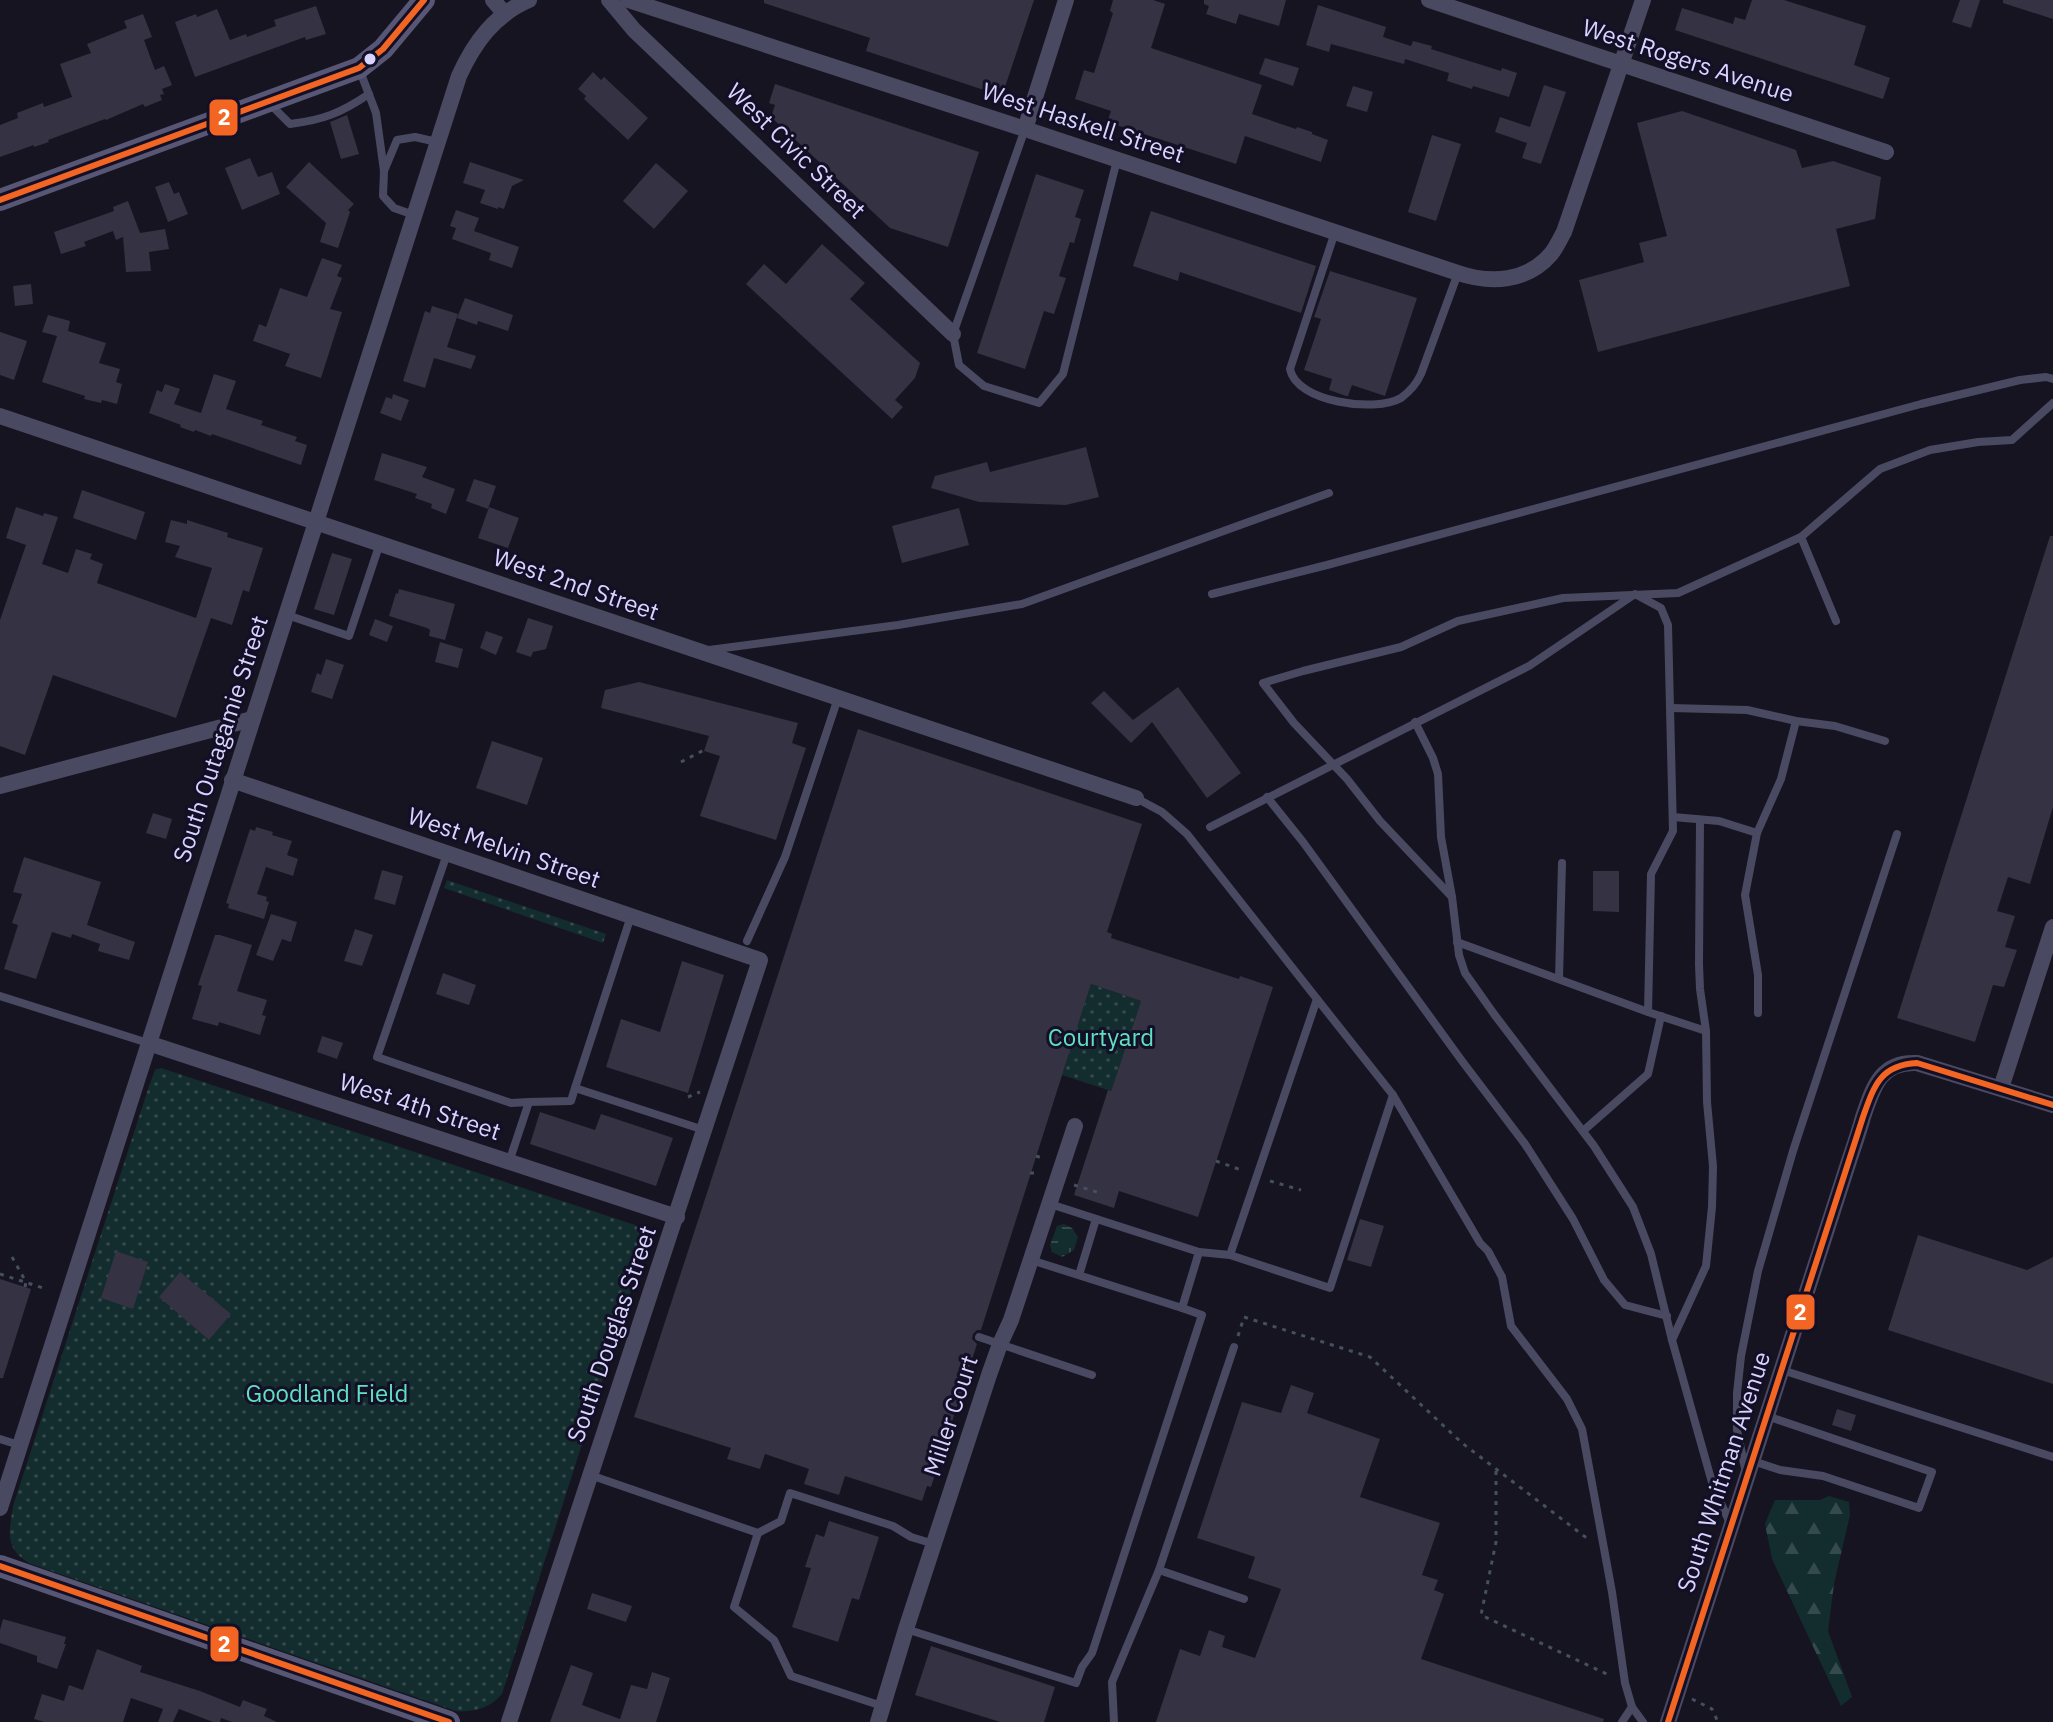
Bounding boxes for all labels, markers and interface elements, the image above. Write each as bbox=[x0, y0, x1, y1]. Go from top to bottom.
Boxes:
street label: West Rogers Avenue bbox=[1579, 11, 1798, 109]
unlabelled marker bbox=[362, 51, 378, 67]
street label: West Haskell Street bbox=[978, 74, 1189, 170]
street label: West Civic Street bbox=[720, 76, 873, 225]
line badge: 2 bbox=[208, 98, 239, 137]
text: 2 bbox=[217, 102, 231, 131]
street label: West 2nd Street bbox=[489, 541, 663, 627]
street label: South Outagamie Street bbox=[165, 611, 275, 866]
street label: West Melvin Street bbox=[404, 799, 605, 895]
park label: Courtyard bbox=[1048, 1021, 1154, 1053]
street label: West 4th Street bbox=[336, 1065, 505, 1147]
street label: South Douglas Street bbox=[559, 1221, 663, 1446]
line badge: 2 bbox=[1785, 1293, 1816, 1331]
text: 2 bbox=[1793, 1297, 1807, 1326]
street label: South Whitman Avenue bbox=[1669, 1347, 1777, 1596]
street label: Miller Court bbox=[915, 1351, 985, 1480]
park label: Goodland Field bbox=[245, 1377, 409, 1409]
line badge: 2 bbox=[209, 1625, 240, 1663]
text: 2 bbox=[217, 1629, 231, 1658]

